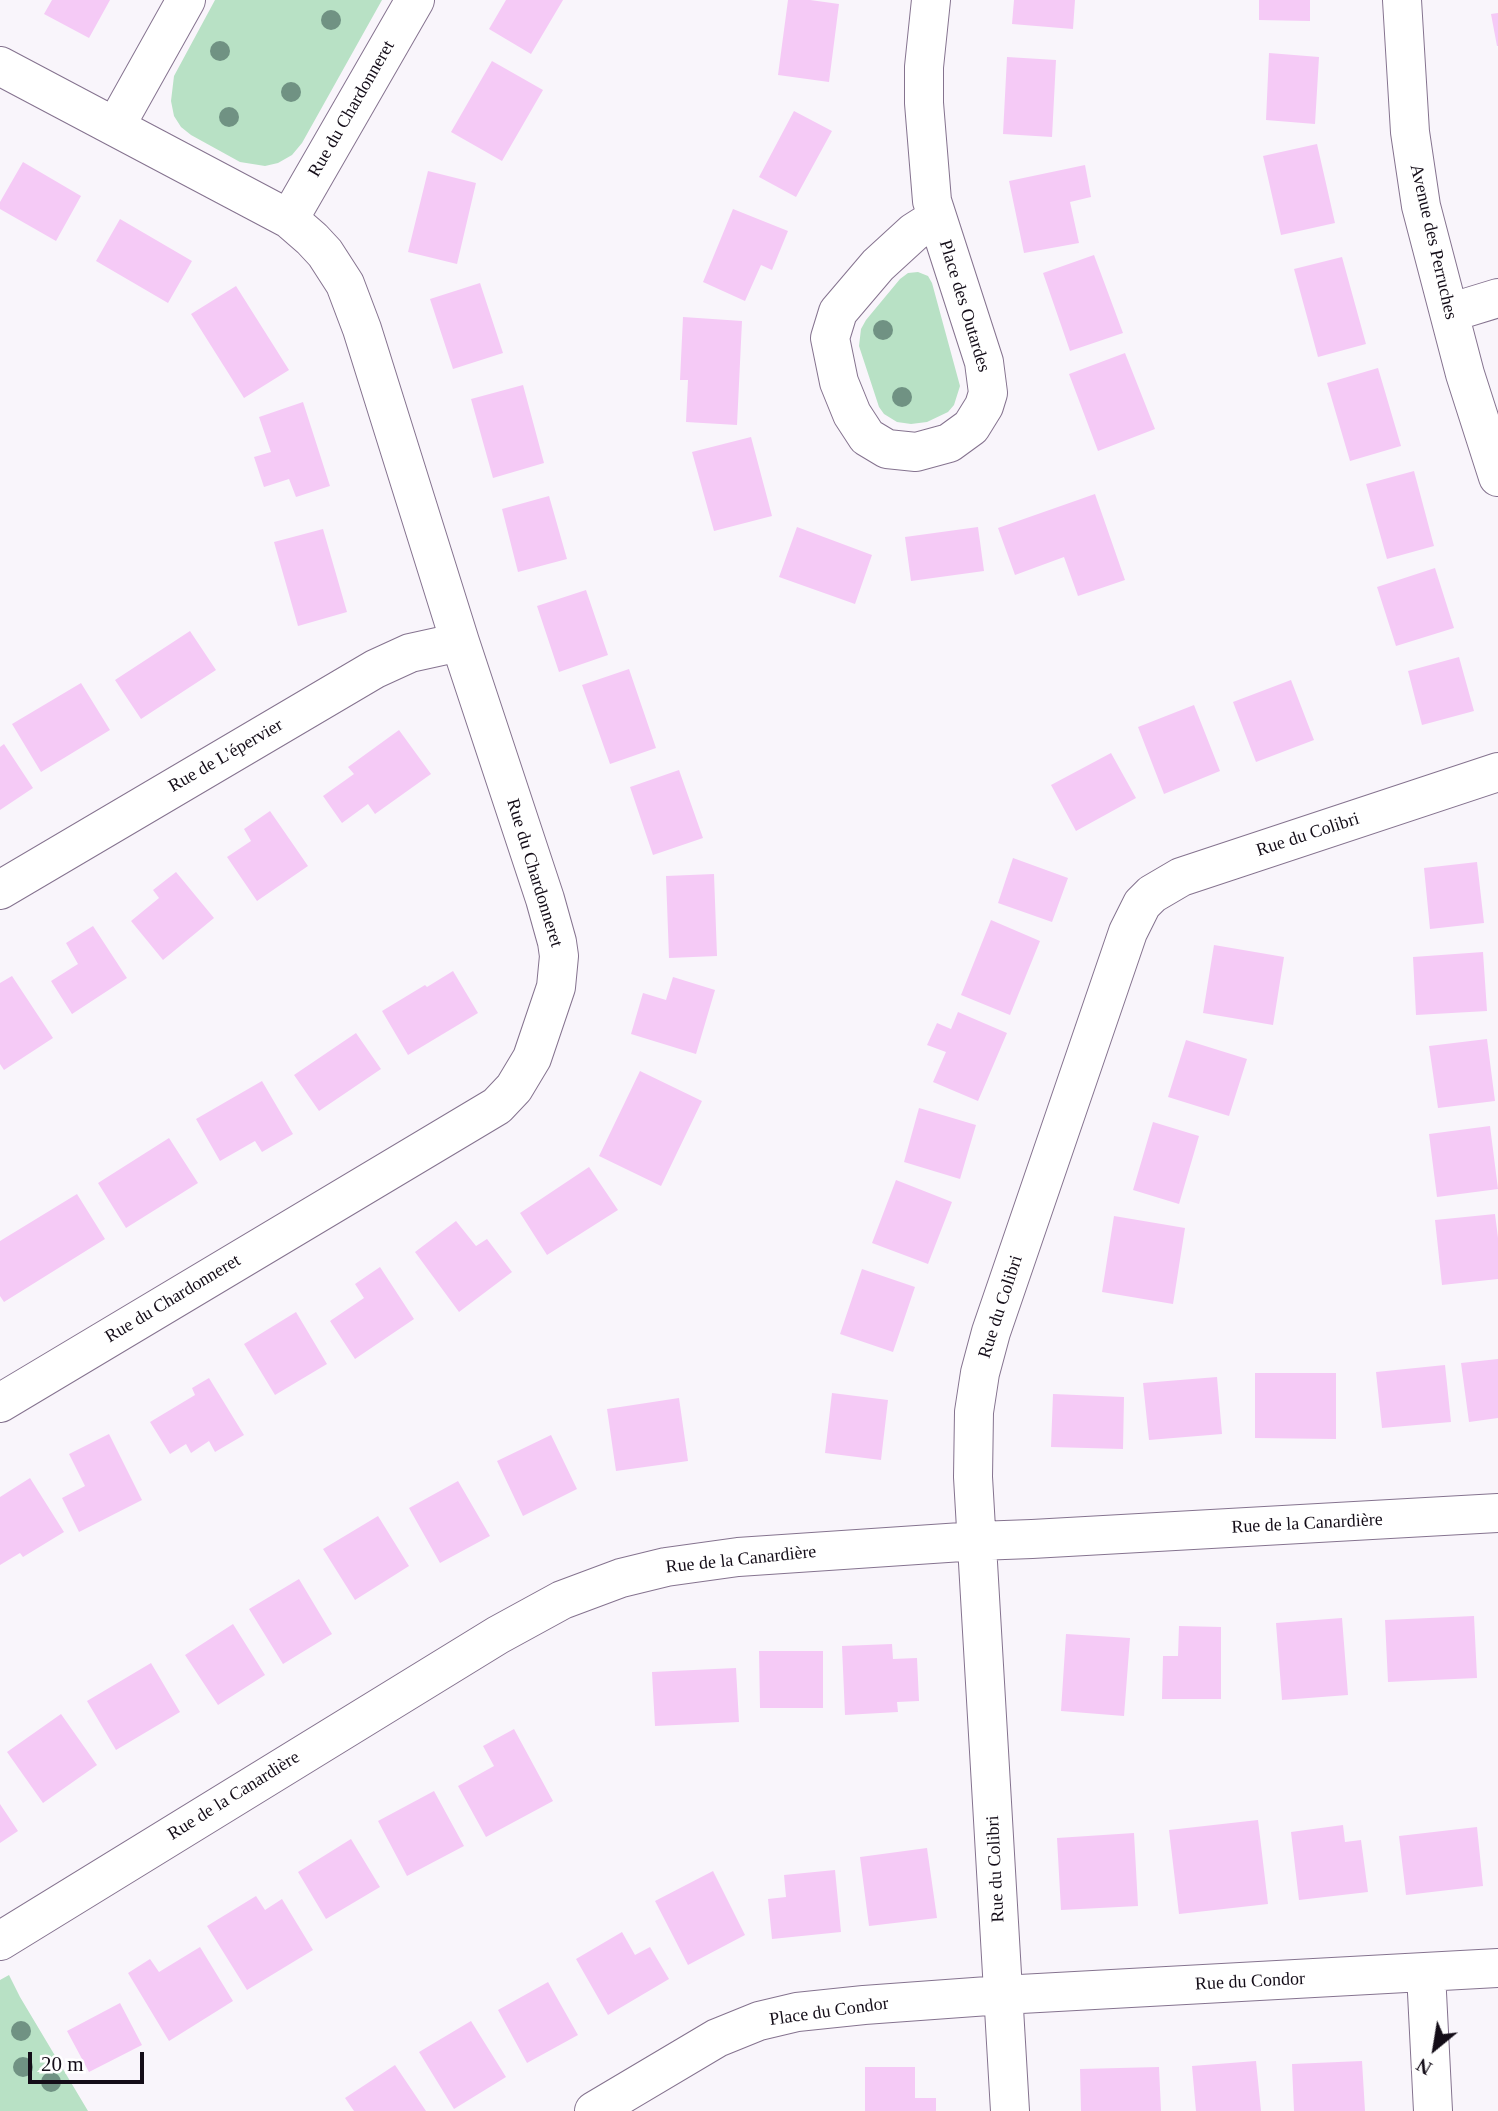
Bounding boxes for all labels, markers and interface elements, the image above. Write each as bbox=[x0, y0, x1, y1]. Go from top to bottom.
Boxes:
street label: Rue du Chardonneret bbox=[304, 37, 400, 181]
street label: Avenue des Perruches bbox=[1405, 162, 1461, 322]
street label: Place des Outardes bbox=[934, 237, 994, 375]
street label: Rue de L'épervier bbox=[165, 715, 287, 797]
street label: Rue du Chardonneret bbox=[501, 796, 567, 950]
street label: Rue du Colibri bbox=[1254, 808, 1362, 862]
street label: Rue du Chardonneret bbox=[101, 1250, 245, 1348]
street label: Rue du Colibri bbox=[974, 1253, 1028, 1361]
street label: Rue de la Canardière bbox=[1231, 1509, 1383, 1539]
street label: Rue de la Canardière bbox=[665, 1541, 817, 1579]
street label: Rue de la Canardière bbox=[164, 1747, 304, 1845]
street label: Rue du Colibri bbox=[982, 1815, 1010, 1923]
street label: Rue du Condor bbox=[1195, 1968, 1305, 1996]
street label: Place du Condor bbox=[768, 1993, 890, 2031]
north arrow bbox=[1400, 2013, 1470, 2083]
scale bar bbox=[32, 2038, 147, 2082]
text: 20 m bbox=[41, 2052, 84, 2076]
text: N bbox=[1413, 2054, 1435, 2079]

